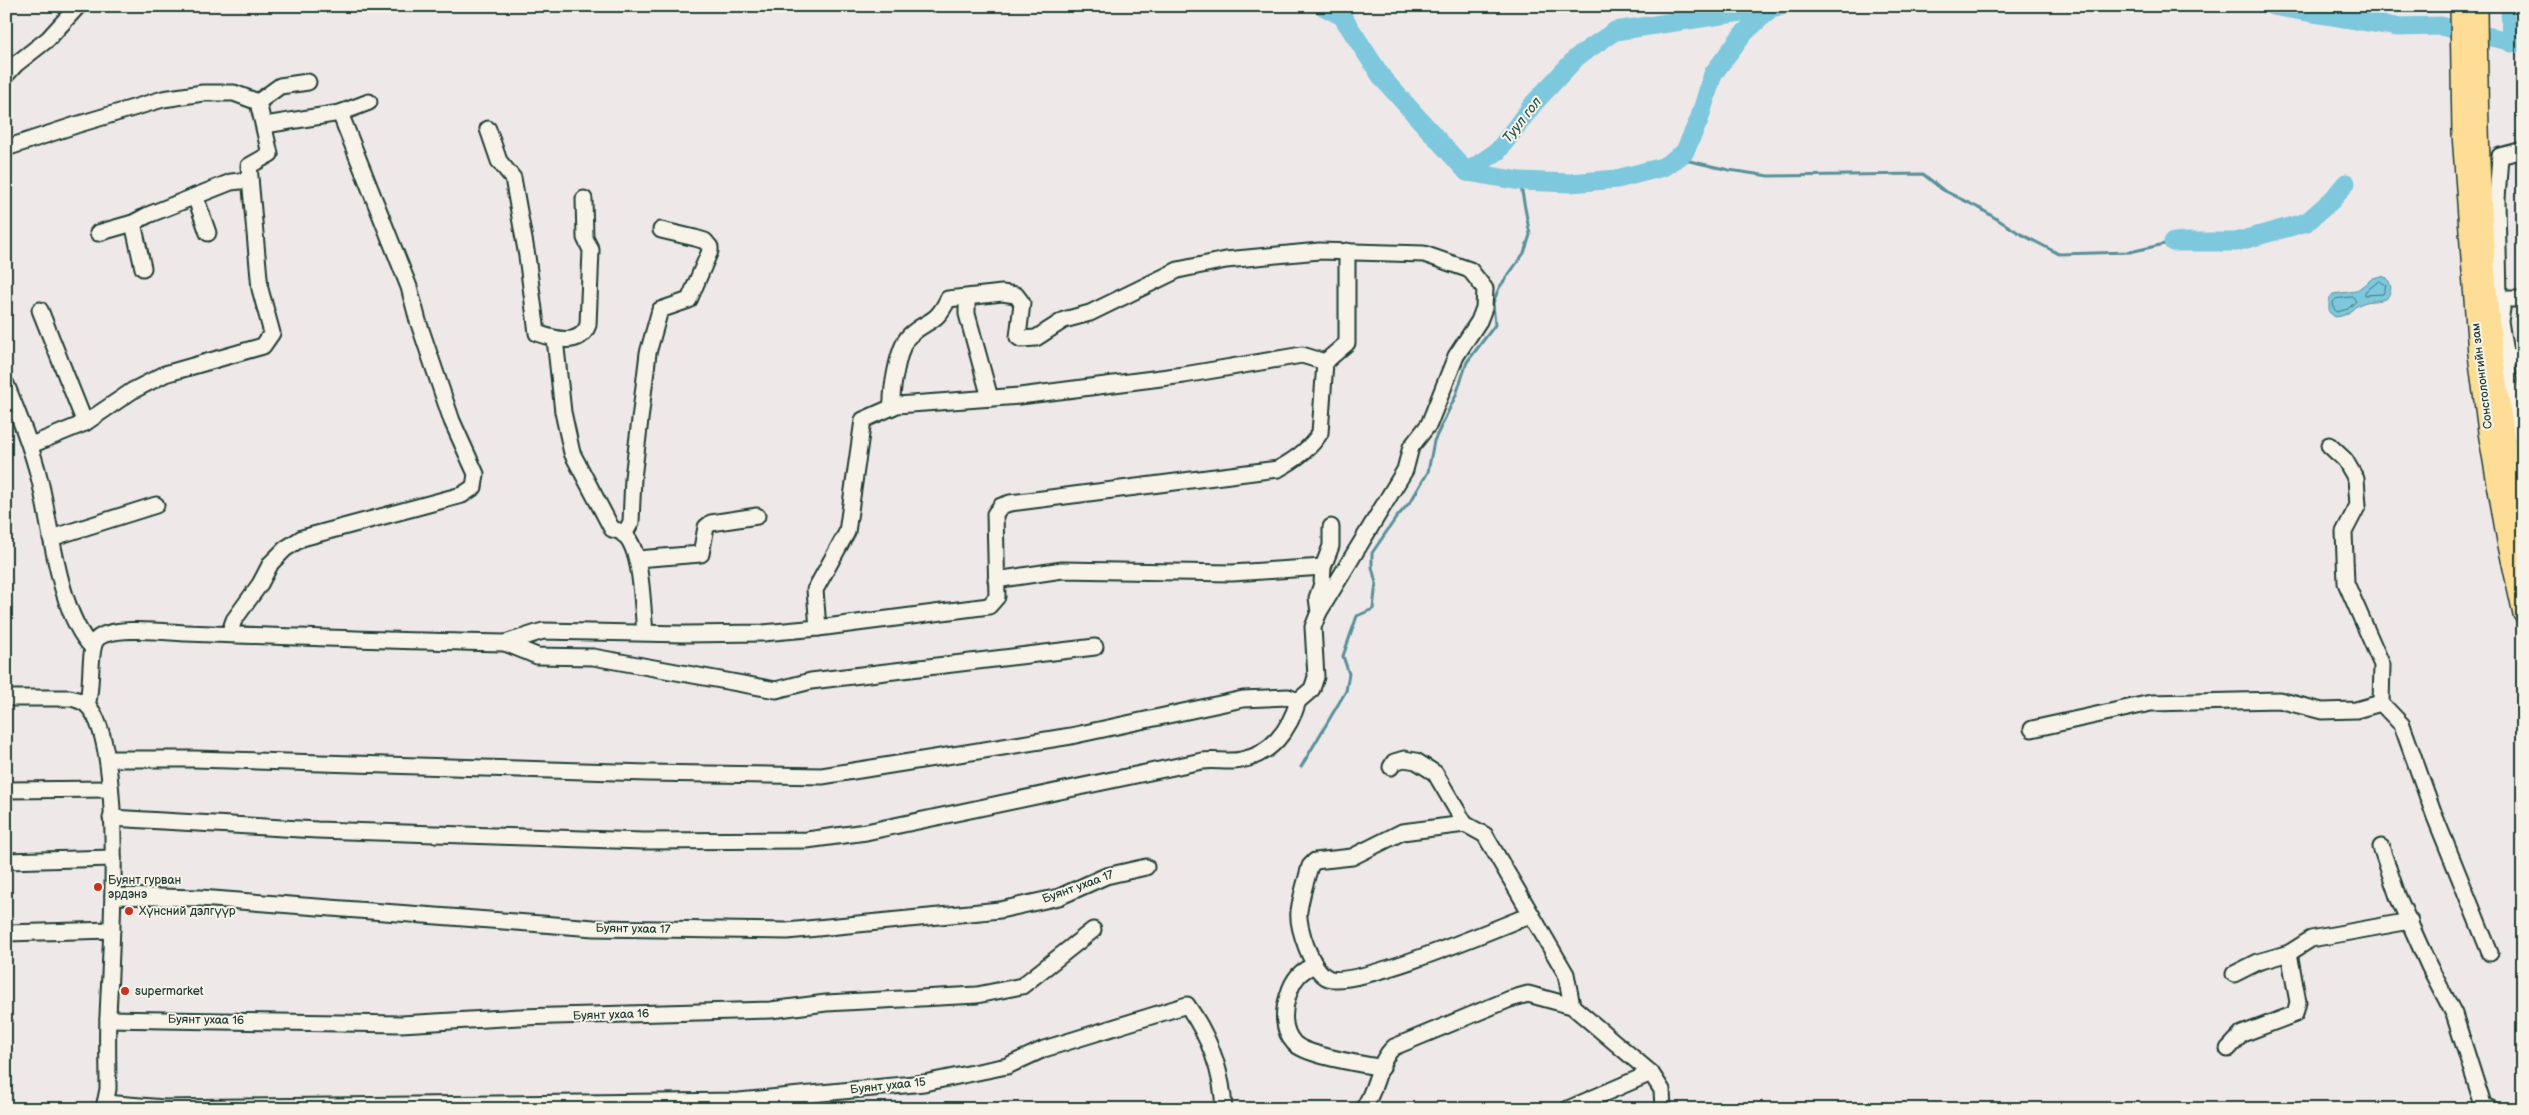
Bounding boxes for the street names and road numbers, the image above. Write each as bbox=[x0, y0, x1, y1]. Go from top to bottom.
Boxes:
street label: Сонсголонгийн зам bbox=[2468, 322, 2496, 430]
street label: Буянт ухаа 17 bbox=[1040, 867, 1116, 907]
street label: Буянт ухаа 17 bbox=[595, 921, 671, 937]
street label: Буянт ухаа 16 bbox=[573, 1006, 649, 1024]
street label: Буянт ухаа 16 bbox=[168, 1012, 244, 1028]
street label: Буянт ухаа 15 bbox=[849, 1075, 927, 1097]

